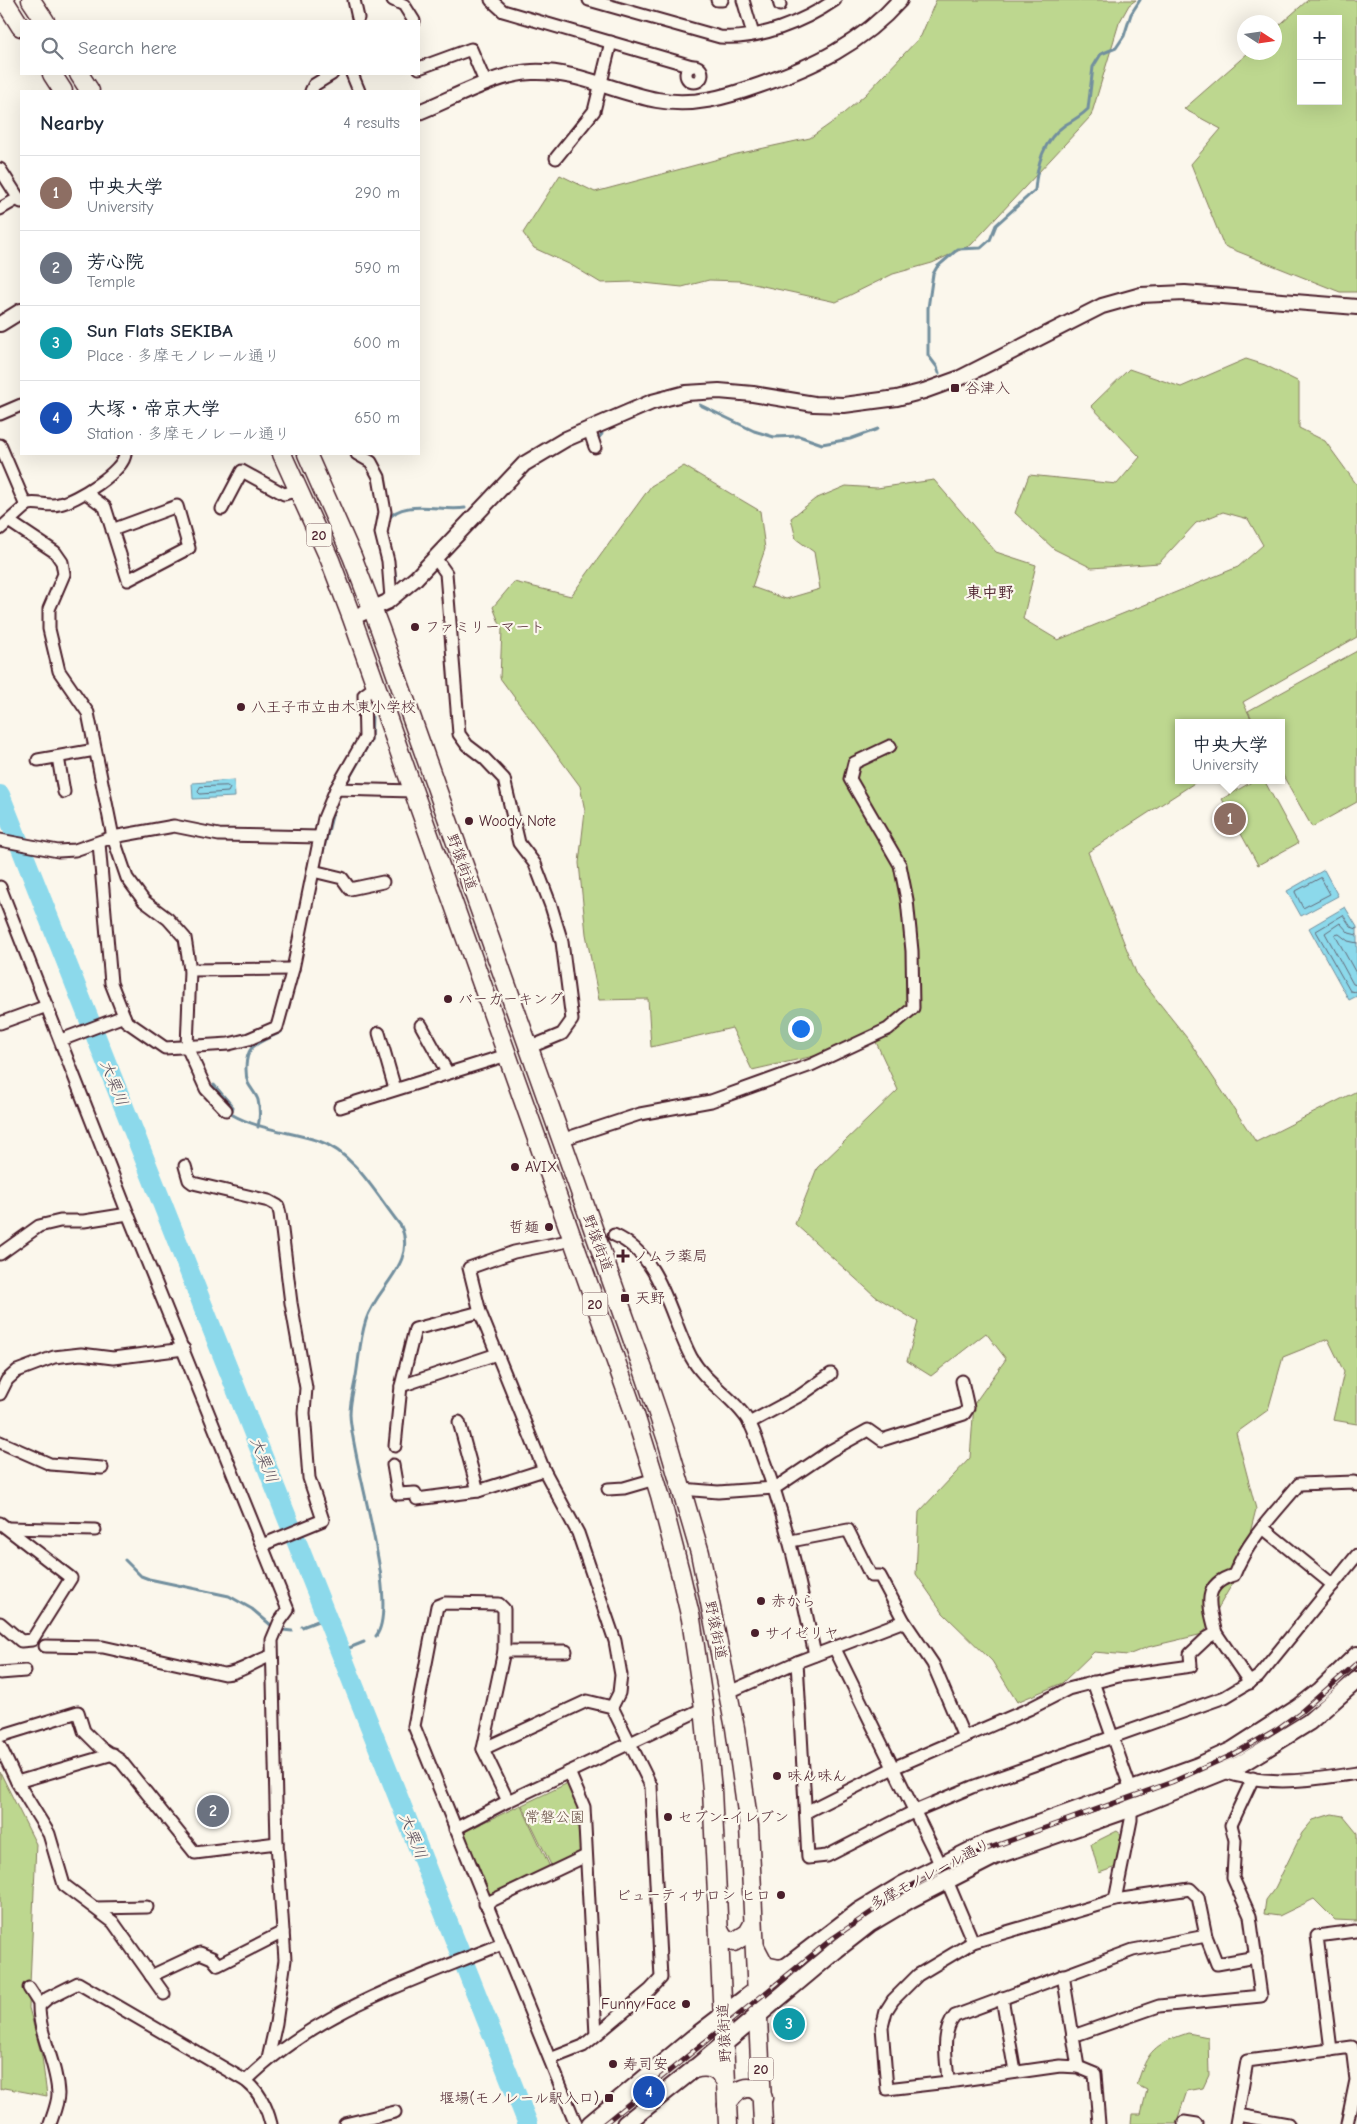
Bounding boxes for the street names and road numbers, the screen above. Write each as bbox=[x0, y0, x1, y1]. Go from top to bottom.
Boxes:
road number: 20 bbox=[306, 524, 332, 546]
street label: 野猿街道 bbox=[443, 831, 481, 893]
street label: 野猿街道 bbox=[579, 1212, 617, 1274]
road number: 20 bbox=[582, 1292, 608, 1316]
street label: 野猿街道 bbox=[701, 1599, 731, 1661]
street label: 多摩モノレール通り bbox=[867, 1835, 993, 1913]
street label: 野猿街道 bbox=[713, 2003, 735, 2063]
road number: 20 bbox=[748, 2058, 774, 2080]

